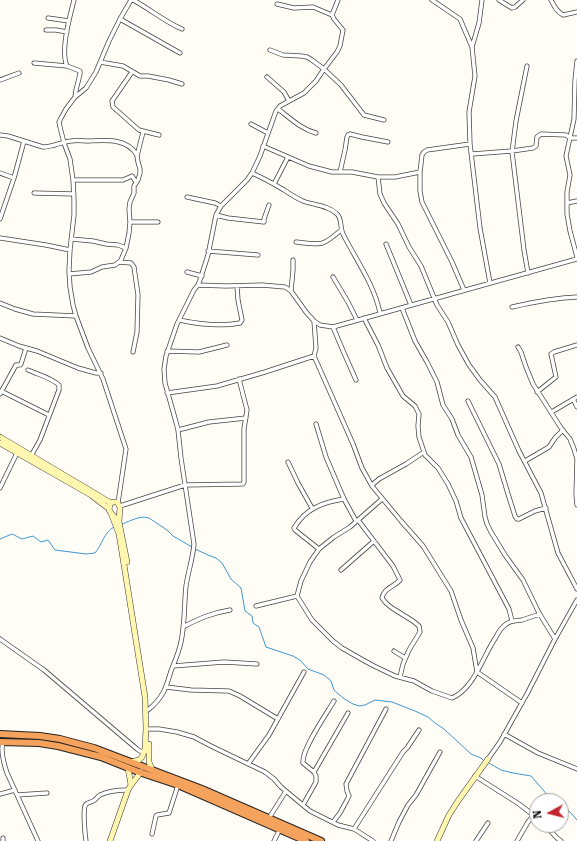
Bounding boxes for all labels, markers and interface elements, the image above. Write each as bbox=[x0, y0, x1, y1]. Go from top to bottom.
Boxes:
north arrow bbox=[529, 793, 569, 833]
text: N bbox=[531, 809, 545, 819]

